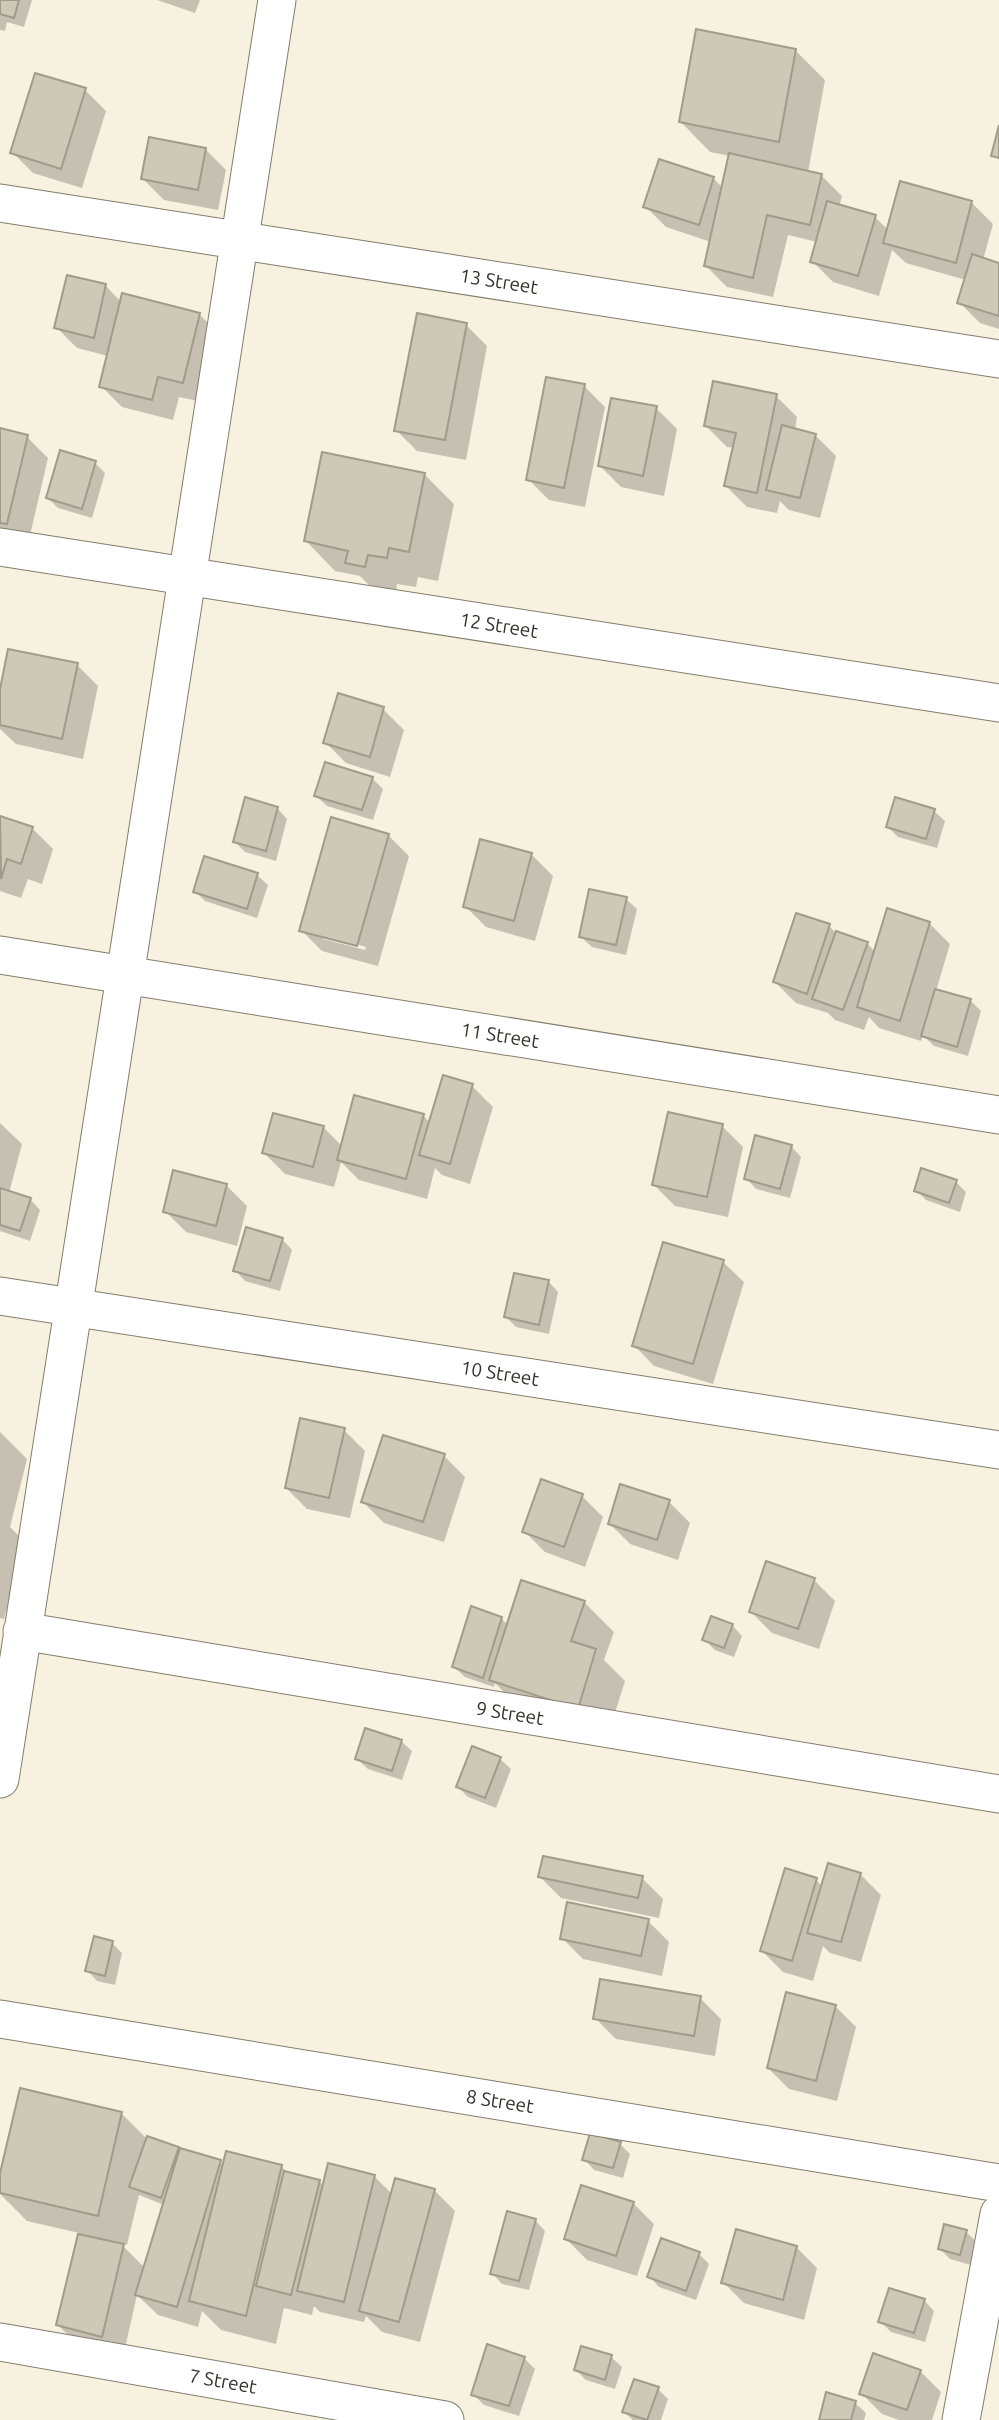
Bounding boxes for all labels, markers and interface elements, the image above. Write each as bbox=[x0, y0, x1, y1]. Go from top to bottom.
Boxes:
street label: 13 Street bbox=[458, 264, 540, 298]
street label: 12 Street bbox=[458, 608, 540, 642]
street label: 11 Street bbox=[459, 1018, 541, 1052]
street label: 10 Street bbox=[459, 1356, 541, 1390]
street label: 9 Street bbox=[475, 1697, 546, 1729]
street label: 8 Street bbox=[465, 2085, 536, 2117]
street label: 7 Street bbox=[188, 2364, 259, 2398]

